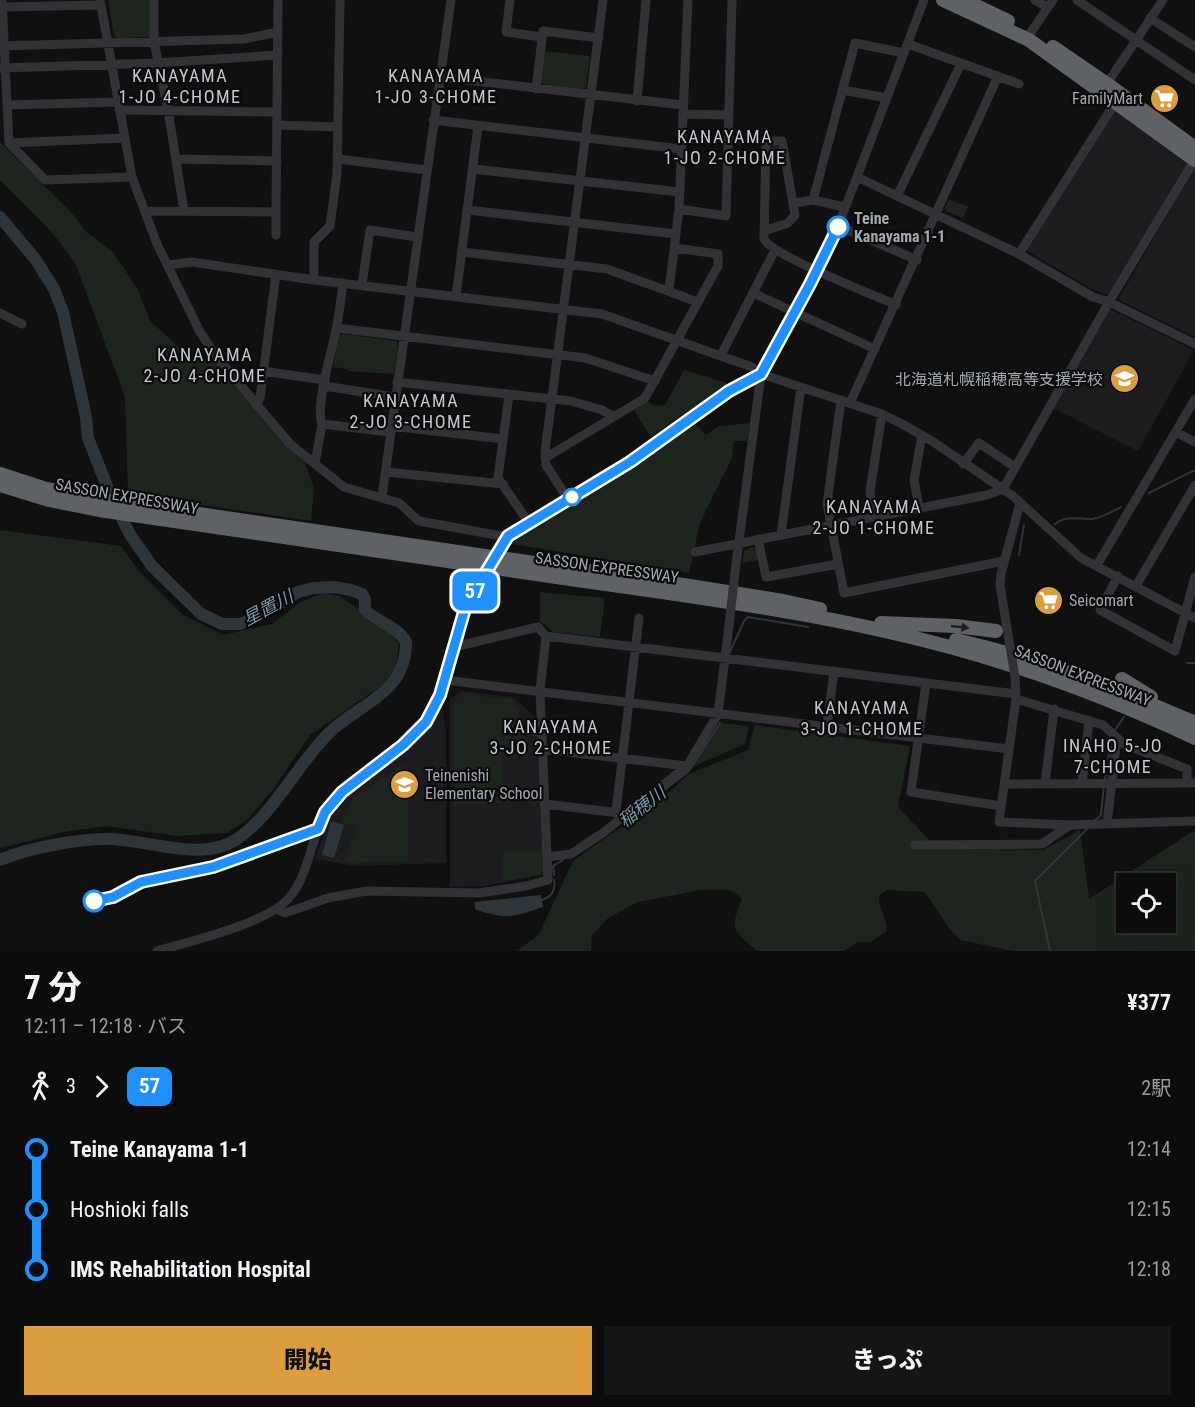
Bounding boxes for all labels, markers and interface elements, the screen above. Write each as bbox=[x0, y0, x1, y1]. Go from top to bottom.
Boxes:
district label: KANAYAMA 1-JO 4-CHOME bbox=[118, 65, 242, 107]
district label: KANAYAMA 1-JO 3-CHOME bbox=[374, 65, 498, 107]
supermarket icon: FamilyMart bbox=[1148, 82, 1180, 114]
place label: FamilyMart bbox=[1072, 89, 1143, 108]
district label: KANAYAMA 1-JO 2-CHOME bbox=[663, 126, 787, 168]
place label: Teine Kanayama 1-1 bbox=[854, 209, 945, 246]
marker: Teine Kanayama 1-1 bbox=[827, 216, 849, 238]
district label: KANAYAMA 2-JO 4-CHOME bbox=[143, 344, 267, 386]
school or university icon: 北海道札幌稲穂高等支援学校 bbox=[1108, 363, 1140, 395]
place label: 北海道札幌稲穂高等支援学校 bbox=[895, 370, 1103, 389]
district label: KANAYAMA 2-JO 3-CHOME bbox=[349, 390, 473, 432]
street label: SASSON EXPRESSWAY bbox=[54, 475, 200, 519]
unlabelled marker bbox=[563, 488, 581, 506]
district label: KANAYAMA 2-JO 1-CHOME bbox=[812, 496, 936, 538]
street label: SASSON EXPRESSWAY bbox=[534, 548, 681, 587]
line badge: 57 bbox=[448, 572, 502, 610]
text: 57 bbox=[464, 579, 486, 603]
supermarket icon: Seicomart bbox=[1032, 584, 1064, 616]
water label: 星置川 bbox=[239, 585, 298, 630]
place label: Seicomart bbox=[1069, 591, 1134, 610]
one-way arrow bbox=[950, 622, 969, 632]
street label: SASSON EXPRESSWAY bbox=[1012, 641, 1154, 710]
district label: KANAYAMA 3-JO 1-CHOME bbox=[800, 697, 924, 739]
district label: KANAYAMA 3-JO 2-CHOME bbox=[489, 716, 613, 758]
district label: INAHO 5-JO 7-CHOME bbox=[1063, 735, 1163, 777]
place label: Teinenishi Elementary School bbox=[425, 766, 542, 803]
school or university icon: Teinenishi Elementary School bbox=[388, 768, 420, 800]
water label: 稲穂川 bbox=[614, 780, 671, 832]
map controls bbox=[1116, 873, 1176, 933]
button: locate bbox=[1116, 873, 1176, 933]
unlabelled marker bbox=[83, 890, 105, 912]
text: 7 分 bbox=[24, 968, 81, 1007]
text: ¥377 bbox=[1127, 990, 1171, 1015]
text: 12:11 – 12:18 · バス bbox=[24, 1014, 187, 1038]
icon: walk bbox=[24, 1070, 57, 1103]
icon: forward bbox=[85, 1070, 118, 1103]
text: 3 bbox=[66, 1074, 76, 1098]
text: 57 bbox=[139, 1074, 160, 1098]
text: 2駅 bbox=[1141, 1076, 1171, 1100]
text: Teine Kanayama 1-1 bbox=[70, 1137, 249, 1162]
text: 12:14 bbox=[1127, 1137, 1171, 1161]
text: Hoshioki falls bbox=[70, 1197, 189, 1222]
text: 12:15 bbox=[1127, 1197, 1171, 1221]
text: IMS Rehabilitation Hospital bbox=[70, 1257, 311, 1282]
text: 12:18 bbox=[1127, 1257, 1171, 1281]
button: 開始 bbox=[24, 1326, 592, 1395]
button: きっぷ bbox=[604, 1326, 1171, 1395]

